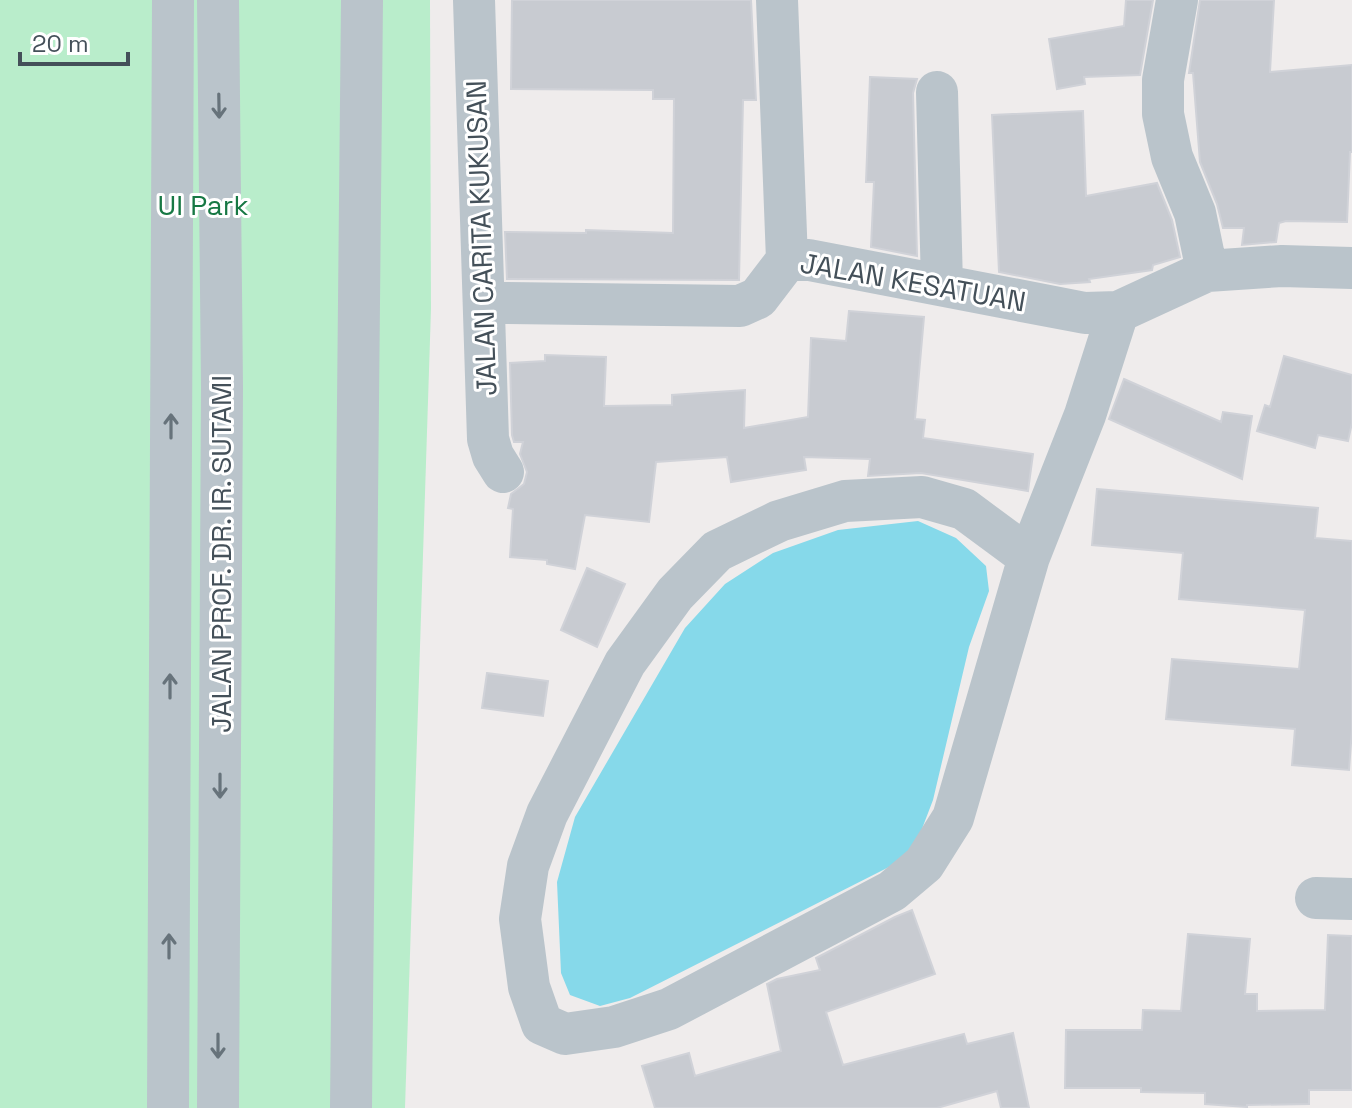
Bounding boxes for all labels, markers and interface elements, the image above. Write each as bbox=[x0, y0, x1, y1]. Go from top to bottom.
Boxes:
scale bar bbox=[20, 16, 128, 66]
text: 20 m bbox=[32, 28, 89, 59]
street label: JALAN CARITA KUKUSAN bbox=[458, 80, 504, 396]
one-way arrow bbox=[211, 92, 227, 119]
park label: UI Park bbox=[158, 187, 248, 223]
street label: JALAN KESATUAN bbox=[797, 244, 1029, 320]
street label: JALAN PROF. DR. IR. SUTAMI bbox=[203, 375, 239, 733]
one-way arrow bbox=[163, 413, 179, 440]
one-way arrow bbox=[162, 673, 178, 700]
one-way arrow bbox=[212, 772, 228, 799]
one-way arrow bbox=[161, 933, 177, 960]
one-way arrow bbox=[210, 1032, 226, 1059]

